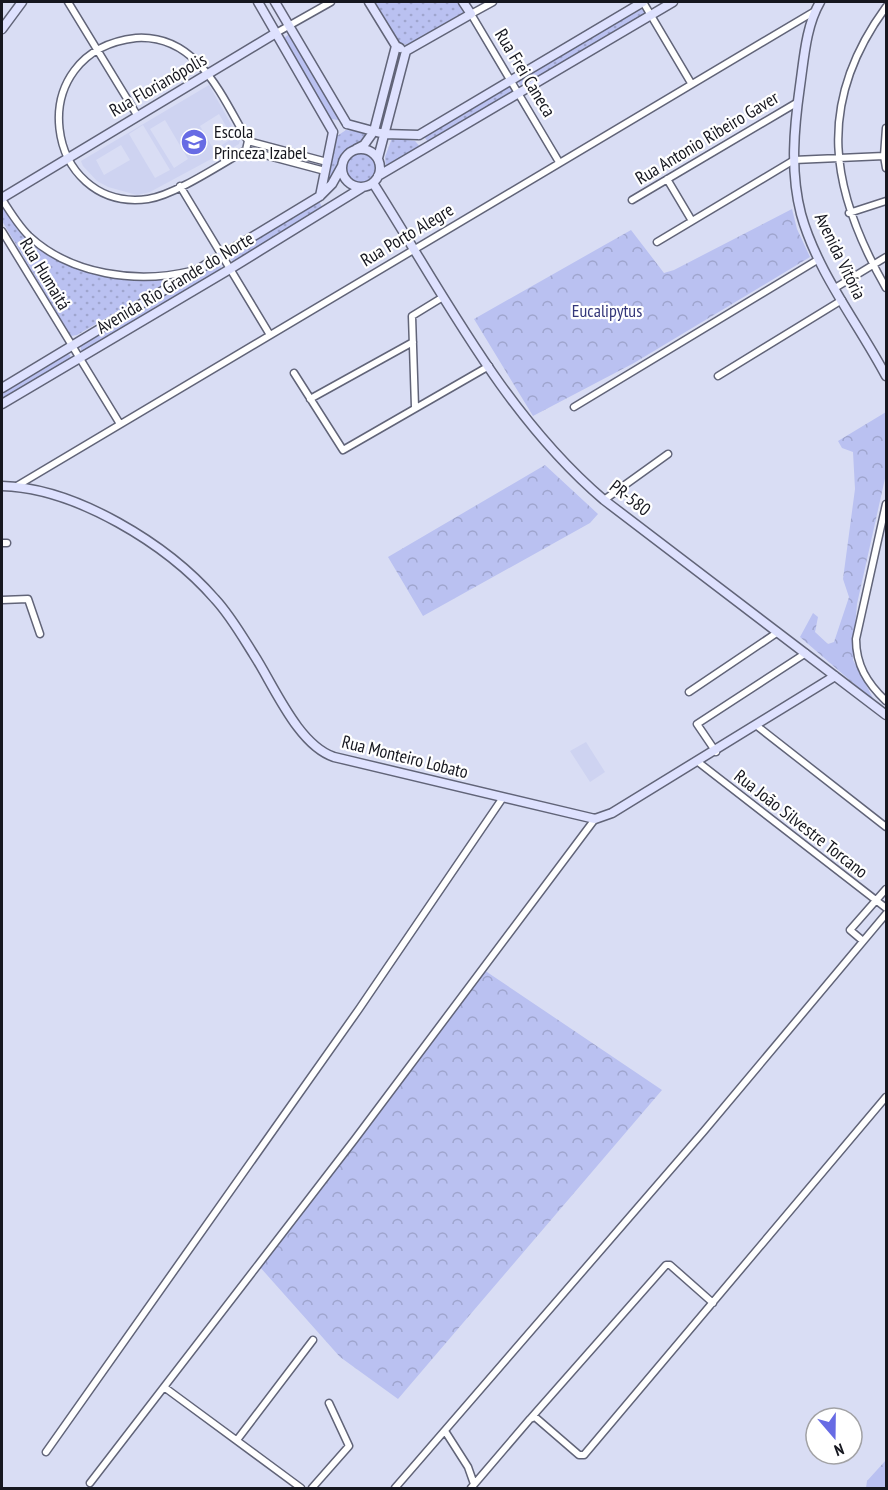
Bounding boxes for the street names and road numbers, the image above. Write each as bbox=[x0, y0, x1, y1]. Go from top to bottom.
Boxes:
street label: Rua Frei Caneca bbox=[490, 24, 561, 121]
street label: Rua Florianópolis bbox=[105, 48, 210, 122]
street label: Rua Antonio Ribeiro Gaver bbox=[631, 86, 783, 189]
street label: Rua Porto Alegre bbox=[356, 198, 457, 271]
street label: Avenida Vitória bbox=[810, 209, 871, 303]
street label: Avenida Rio Grande do Norte bbox=[92, 226, 258, 339]
street label: Rua Humaitá bbox=[15, 234, 76, 314]
street label: PR-580 bbox=[605, 474, 655, 521]
street label: Rua Monteiro Lobato bbox=[340, 730, 471, 783]
street label: Rua João Silvestre Torcano bbox=[730, 764, 873, 883]

